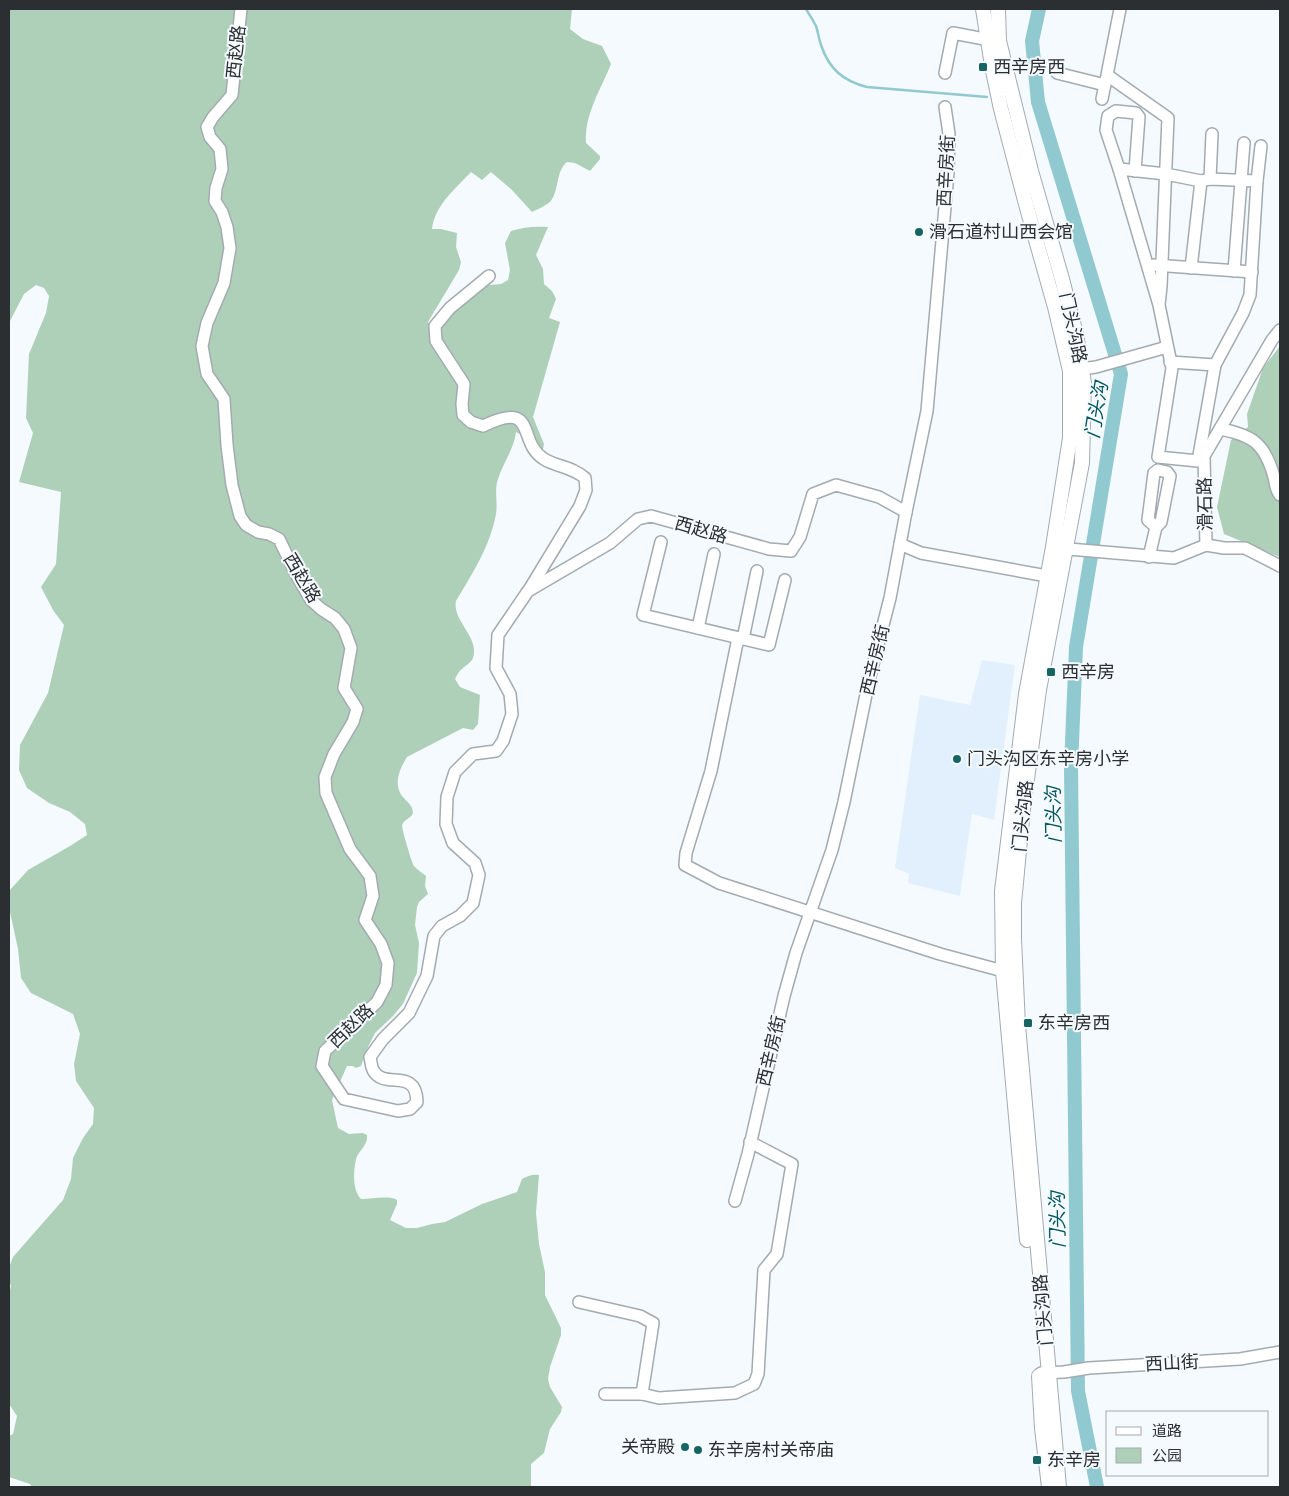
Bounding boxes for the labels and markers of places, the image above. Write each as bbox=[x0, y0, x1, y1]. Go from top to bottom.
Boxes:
place label: 西辛房西 bbox=[993, 57, 1065, 78]
marker: 西辛房西 bbox=[977, 61, 989, 73]
place label: 滑石道村山西会馆 bbox=[929, 222, 1073, 243]
marker: 滑石道村山西会馆 bbox=[913, 226, 925, 238]
place label: 西辛房 bbox=[1061, 662, 1115, 683]
marker: 西辛房 bbox=[1045, 666, 1057, 678]
place label: 门头沟区东辛房小学 bbox=[967, 749, 1129, 770]
marker: 门头沟区东辛房小学 bbox=[951, 753, 963, 765]
place label: 东辛房西 bbox=[1038, 1013, 1110, 1034]
marker: 东辛房西 bbox=[1022, 1017, 1034, 1029]
place label: 关帝殿 bbox=[621, 1437, 675, 1458]
place label: 东辛房村关帝庙 bbox=[708, 1440, 834, 1461]
marker: 关帝殿 bbox=[679, 1441, 691, 1453]
marker: 东辛房村关帝庙 bbox=[692, 1444, 704, 1456]
place label: 东辛房 bbox=[1047, 1450, 1101, 1471]
marker: 东辛房 bbox=[1031, 1454, 1043, 1466]

